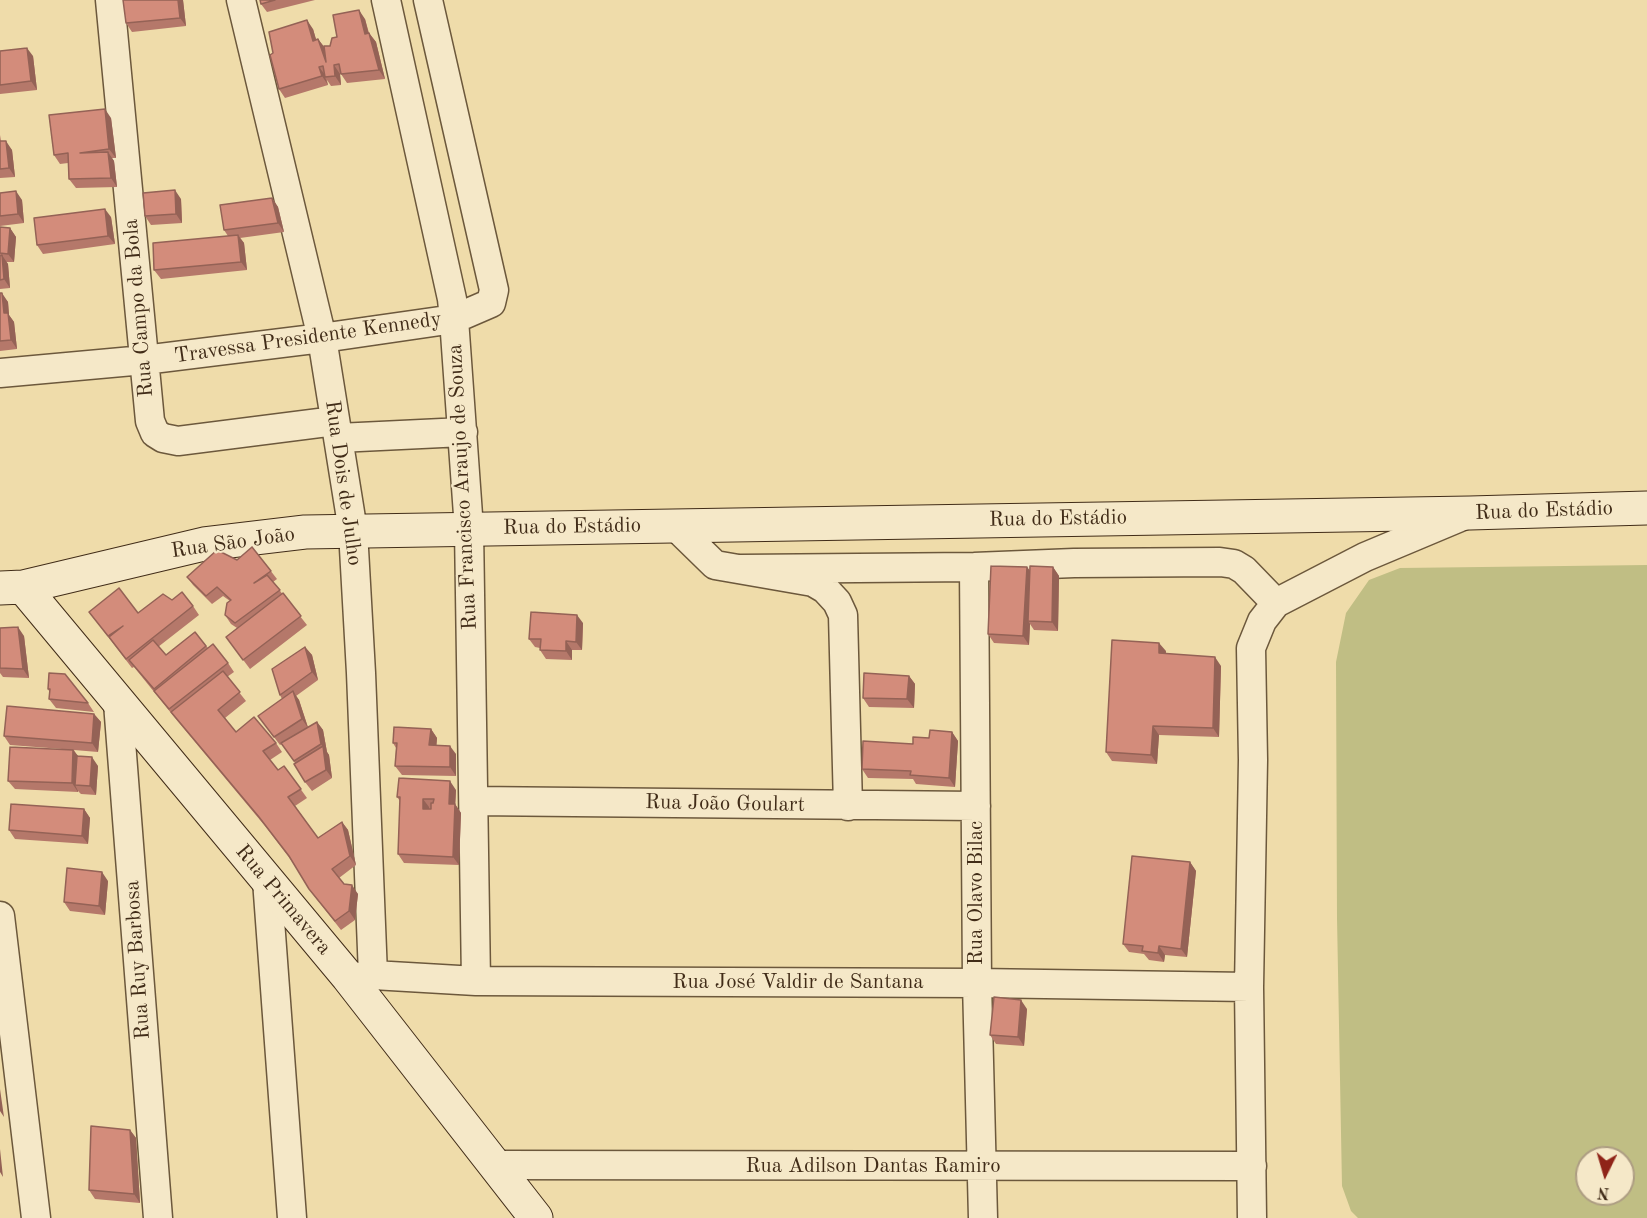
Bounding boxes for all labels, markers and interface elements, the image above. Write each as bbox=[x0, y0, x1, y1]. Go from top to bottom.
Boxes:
street label: Rua Campo da Bola bbox=[119, 218, 159, 398]
street label: Travessa Presidente Kennedy bbox=[173, 307, 443, 369]
street label: Rua Francisco Araujo de Souza bbox=[443, 343, 483, 631]
street label: Rua Dois de Julho bbox=[319, 399, 367, 567]
street label: Rua do Estádio bbox=[1475, 496, 1613, 526]
street label: Rua do Estádio bbox=[989, 505, 1127, 533]
street label: Rua do Estádio bbox=[503, 513, 641, 541]
street label: Rua São João bbox=[169, 522, 297, 564]
street label: Rua João Goulart bbox=[645, 790, 805, 818]
street label: Rua Olavo Bilac bbox=[963, 821, 989, 965]
street label: Rua Primavera bbox=[230, 840, 336, 960]
street label: Rua Ruy Barbosa bbox=[120, 879, 156, 1041]
street label: Rua José Valdir de Santana bbox=[672, 969, 924, 995]
north arrow bbox=[1575, 1146, 1635, 1206]
street label: Rua Adilson Dantas Ramiro bbox=[745, 1153, 1001, 1179]
text: N bbox=[1597, 1183, 1610, 1200]

